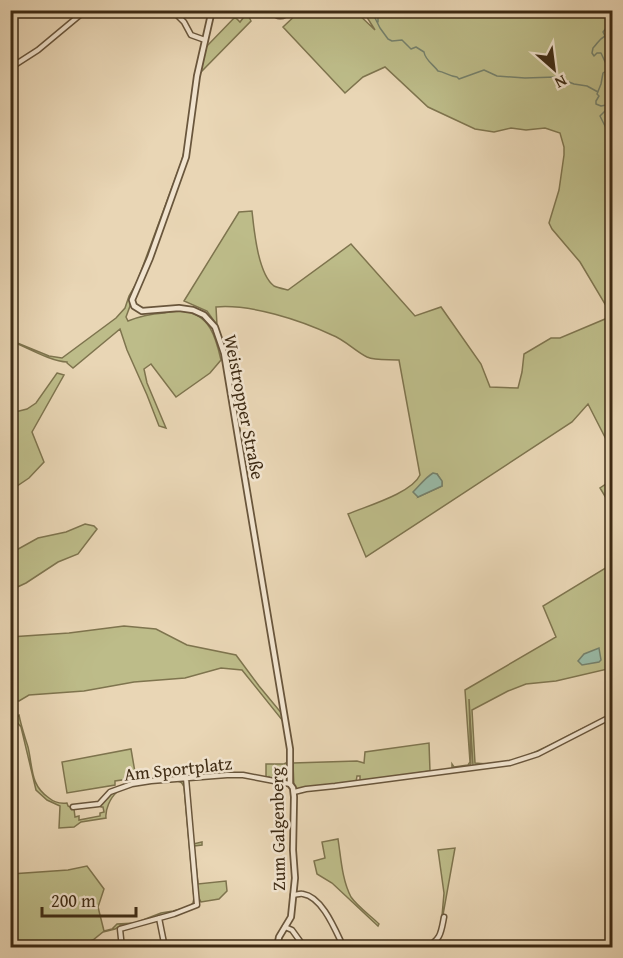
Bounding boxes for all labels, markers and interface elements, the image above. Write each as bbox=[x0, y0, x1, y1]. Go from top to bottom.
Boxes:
north arrow bbox=[524, 39, 584, 99]
text: N bbox=[550, 69, 571, 95]
street label: Weistropper Straße bbox=[217, 332, 272, 482]
street label: Am Sportplatz bbox=[123, 749, 233, 788]
street label: Zum Galgenberg bbox=[263, 767, 292, 891]
scale bar bbox=[42, 880, 136, 918]
text: 200 m bbox=[51, 887, 96, 914]

